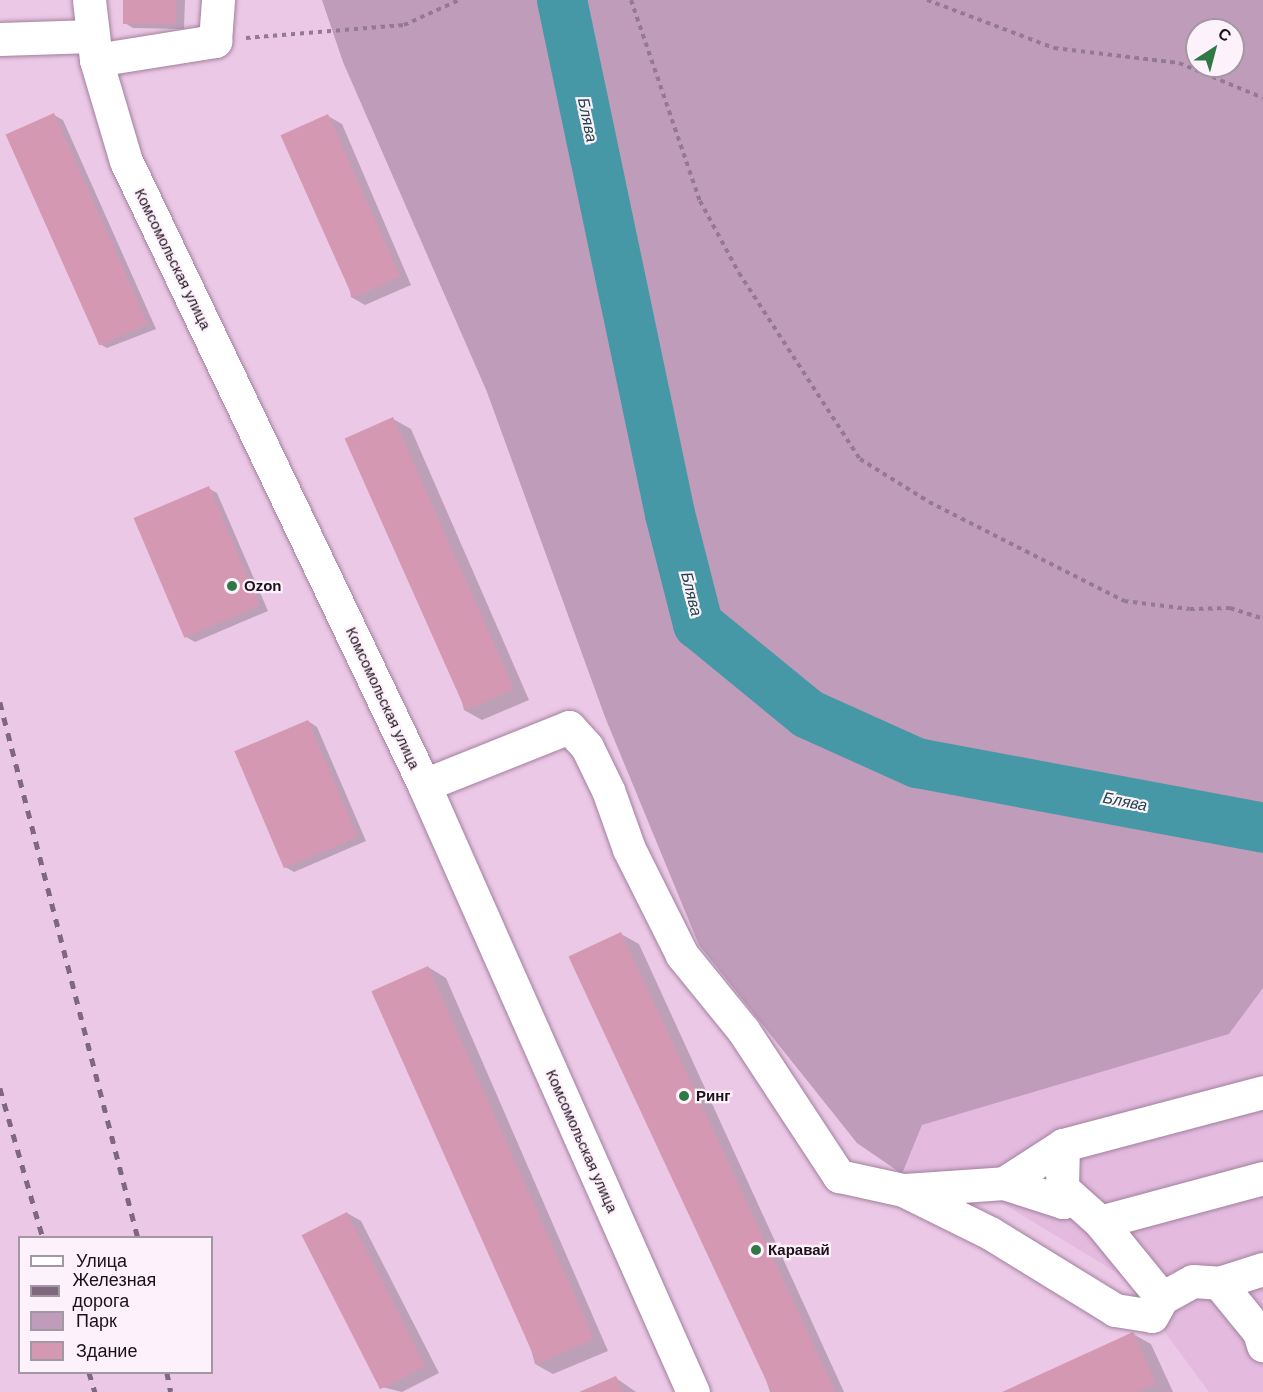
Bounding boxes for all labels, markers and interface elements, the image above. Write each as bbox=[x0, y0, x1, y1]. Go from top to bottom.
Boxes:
north arrow bbox=[1185, 18, 1245, 78]
text: С bbox=[1215, 24, 1234, 45]
water label: Блява bbox=[573, 96, 601, 144]
street label: Комсомольская улица bbox=[131, 186, 215, 332]
water label: Блява bbox=[676, 570, 706, 618]
place label: Ozon bbox=[244, 577, 281, 595]
marker: Ozon bbox=[225, 579, 239, 593]
street label: Комсомольская улица bbox=[342, 624, 424, 772]
water label: Блява bbox=[1101, 788, 1149, 816]
street label: Комсомольская улица bbox=[542, 1067, 622, 1215]
place label: Ринг bbox=[696, 1087, 731, 1105]
marker: Ринг bbox=[677, 1089, 691, 1103]
legend bbox=[18, 1236, 213, 1374]
place label: Каравай bbox=[768, 1241, 830, 1259]
marker: Каравай bbox=[749, 1243, 763, 1257]
text: Улица bbox=[76, 1251, 127, 1271]
text: Железная дорога bbox=[72, 1270, 156, 1311]
text: Парк bbox=[76, 1311, 117, 1331]
text: Здание bbox=[76, 1341, 137, 1361]

